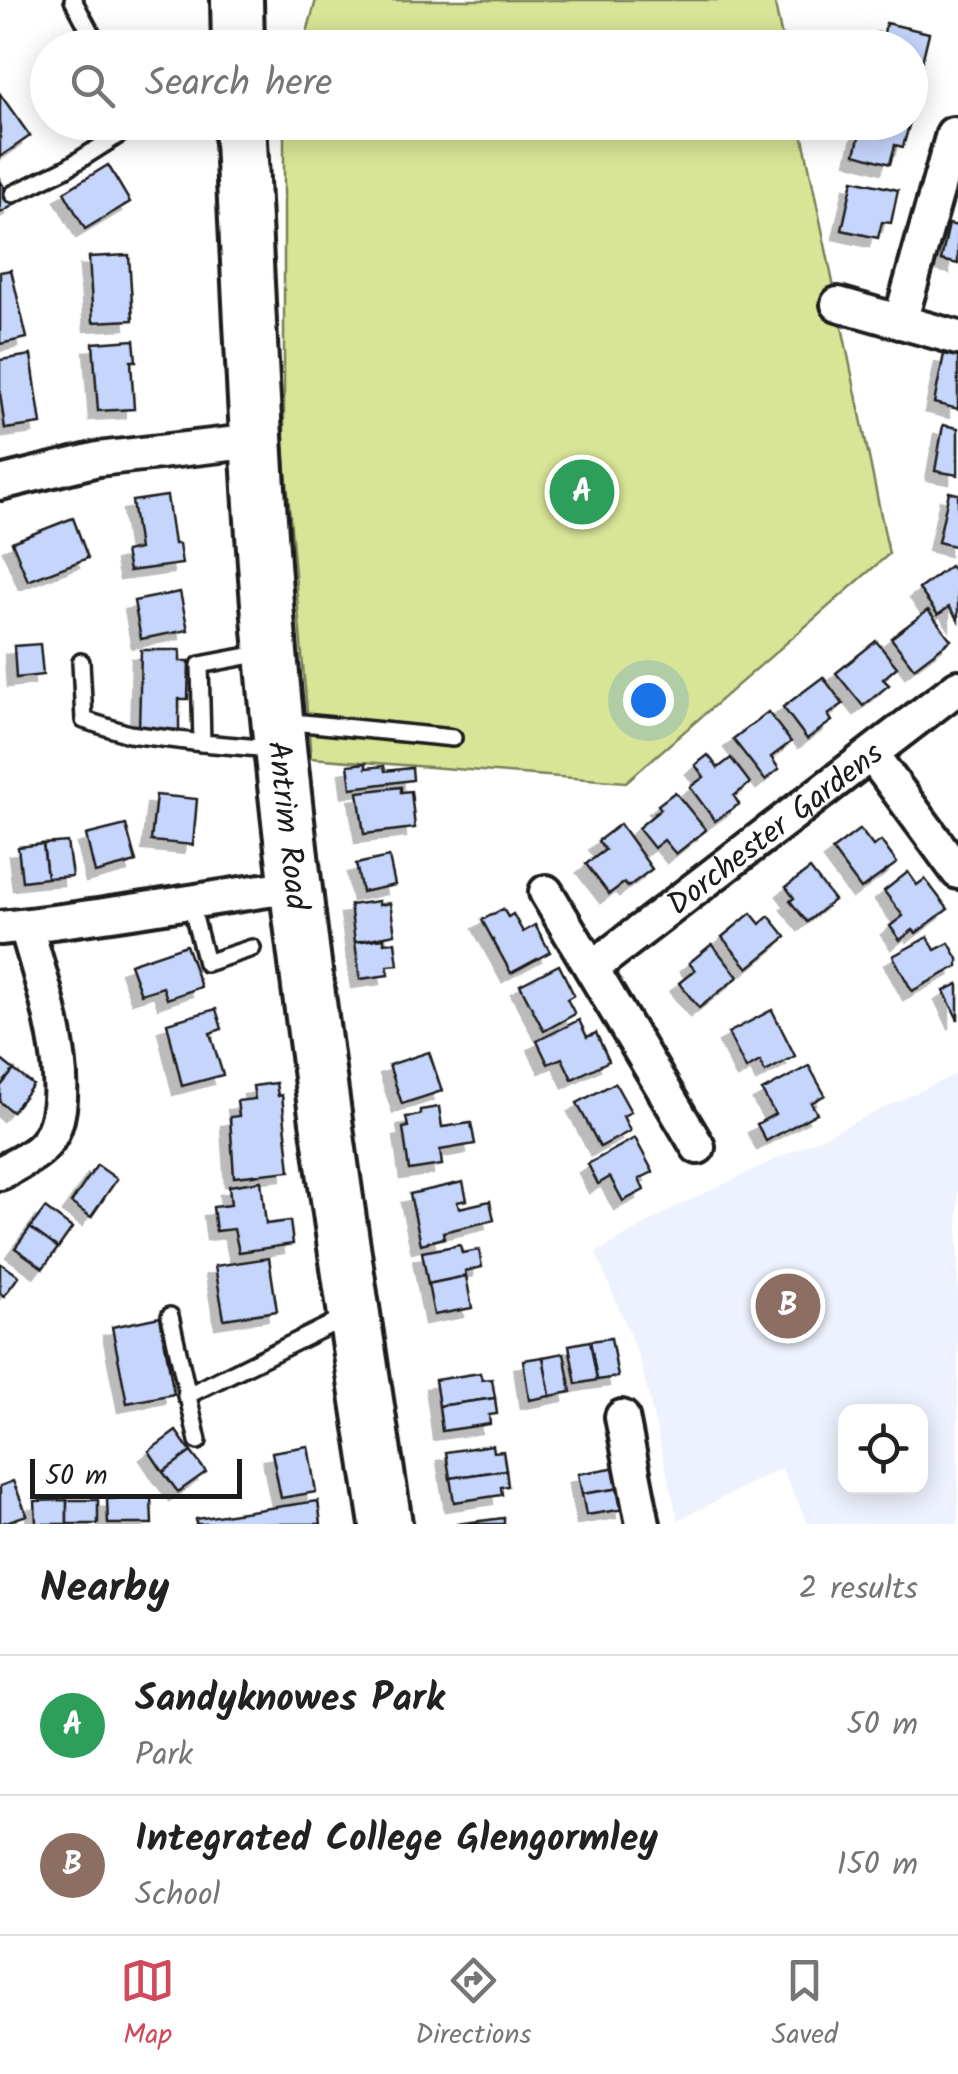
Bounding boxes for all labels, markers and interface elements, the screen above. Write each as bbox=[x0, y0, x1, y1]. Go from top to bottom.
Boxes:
search box bbox=[30, 30, 928, 140]
text: Search here bbox=[145, 55, 332, 115]
icon: search bbox=[65, 58, 120, 113]
pin: A bbox=[550, 454, 614, 530]
your location bbox=[623, 675, 674, 726]
street label: Dorchester Gardens bbox=[657, 730, 896, 930]
street label: Antrim Road bbox=[252, 738, 321, 914]
pin: B bbox=[756, 1268, 820, 1344]
map controls bbox=[838, 1404, 928, 1494]
button: locate bbox=[838, 1404, 928, 1494]
scale bar bbox=[30, 1454, 242, 1498]
text: 50 m bbox=[45, 1454, 108, 1499]
text: Nearby bbox=[40, 1556, 169, 1623]
text: 2 results bbox=[799, 1564, 918, 1615]
text: Sandyknowes Park bbox=[135, 1670, 444, 1730]
text: A bbox=[62, 1700, 83, 1751]
text: 50 m bbox=[847, 1700, 918, 1751]
text: Park bbox=[135, 1730, 193, 1781]
text: Integrated College Glengormley bbox=[135, 1810, 658, 1870]
text: B bbox=[63, 1840, 82, 1891]
text: 150 m bbox=[836, 1840, 918, 1891]
text: School bbox=[135, 1870, 220, 1921]
tab: Map bbox=[120, 1953, 175, 2058]
tab: Directions bbox=[415, 1953, 531, 2058]
tab: Saved bbox=[772, 1953, 838, 2058]

